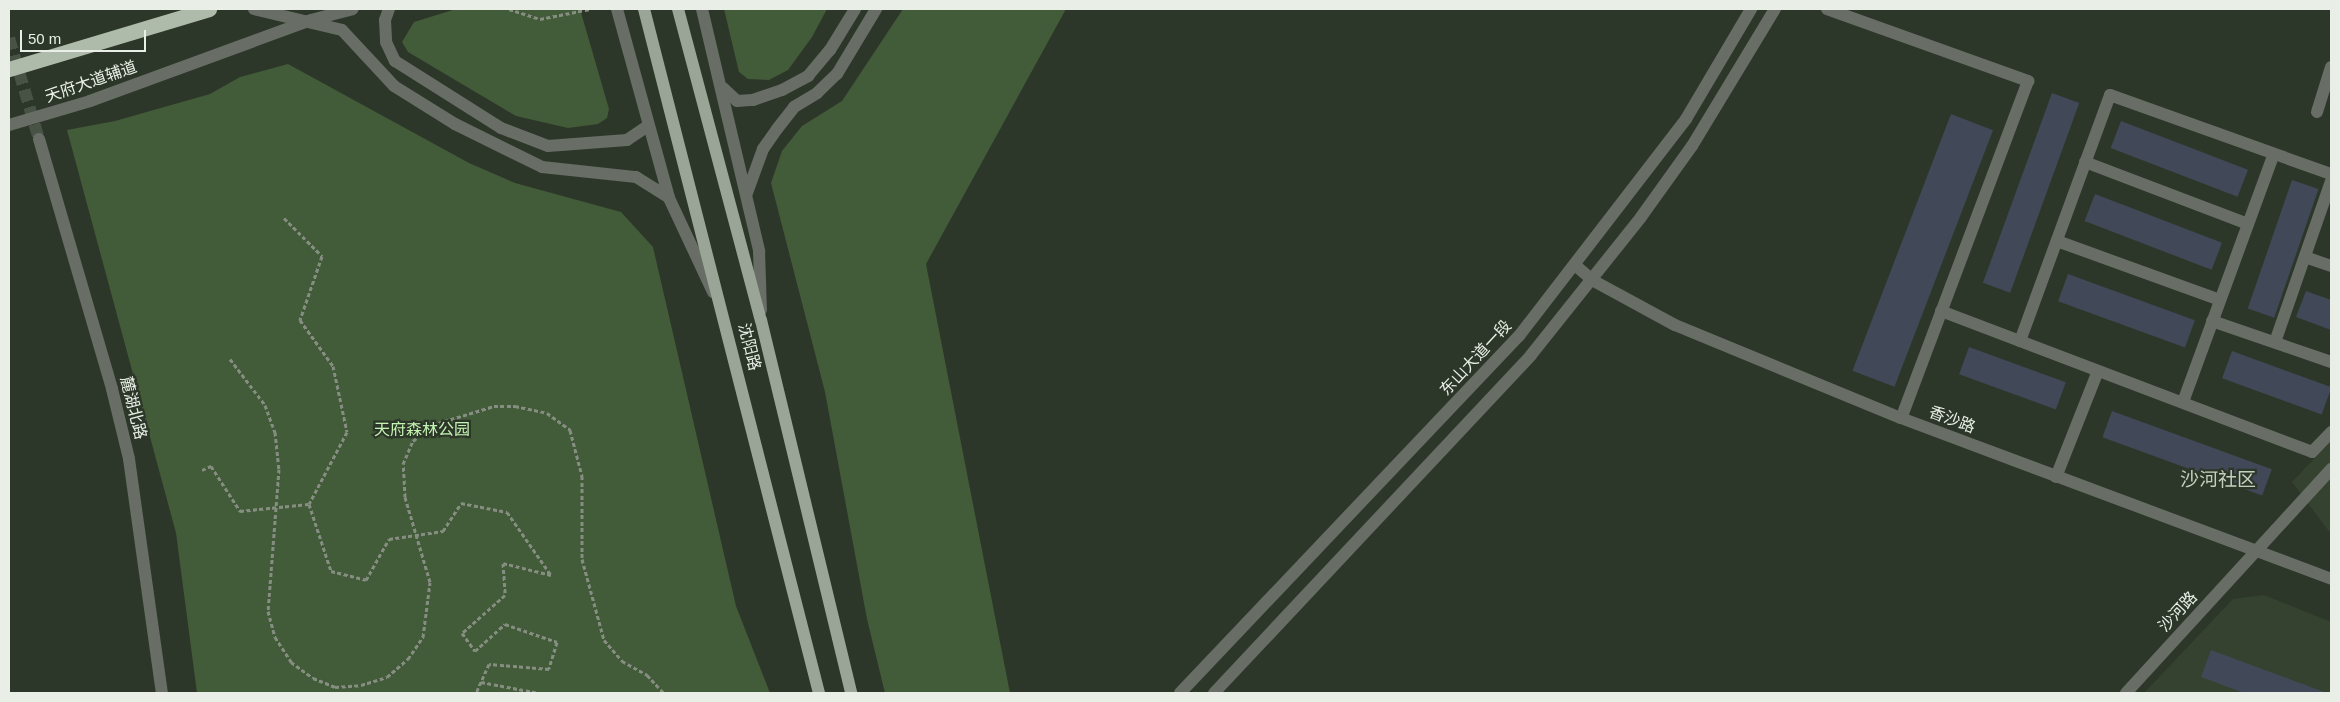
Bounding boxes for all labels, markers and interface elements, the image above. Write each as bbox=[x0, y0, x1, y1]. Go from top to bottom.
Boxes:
scale bar bbox=[22, 20, 149, 52]
text: 50 m bbox=[28, 30, 61, 47]
street label: 天府大道辅道 bbox=[42, 57, 140, 107]
street label: 东山大道一段 bbox=[1436, 316, 1516, 400]
street label: 沈阳路 bbox=[734, 321, 764, 373]
street label: 麓湖北路 bbox=[116, 375, 150, 441]
street label: 香沙路 bbox=[1926, 402, 1978, 438]
park label: 天府森林公园 bbox=[374, 420, 470, 440]
district label: 沙河社区 bbox=[2180, 469, 2256, 491]
street label: 沙河路 bbox=[2155, 588, 2201, 636]

